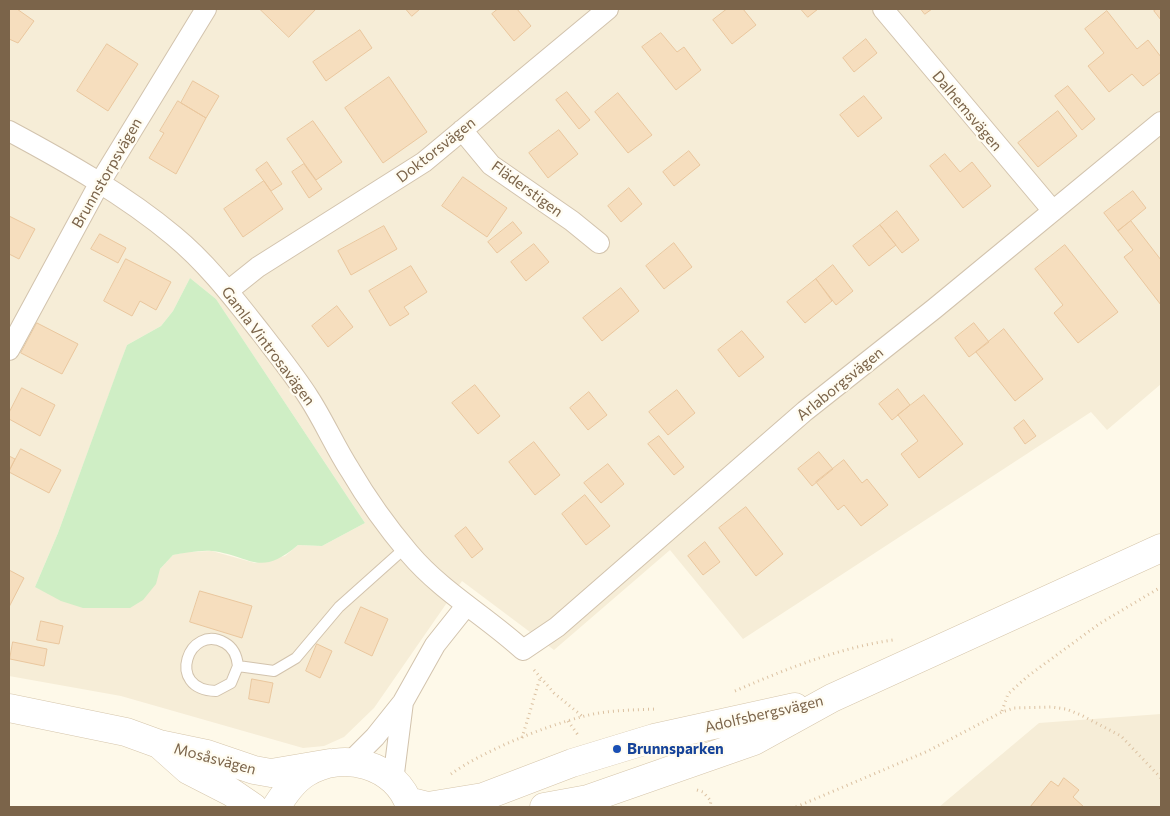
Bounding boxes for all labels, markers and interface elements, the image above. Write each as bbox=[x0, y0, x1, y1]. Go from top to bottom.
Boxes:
street label: Dalhemsvägen bbox=[928, 67, 1006, 155]
street label: Doktorsvägen bbox=[393, 114, 479, 186]
street label: Brunnstorpsvägen bbox=[68, 115, 146, 231]
street label: Fläderstigen bbox=[488, 157, 566, 221]
street label: Gamla Vintrosavägen bbox=[217, 283, 319, 409]
street label: Arlaborgsvägen bbox=[793, 344, 887, 424]
street label: Adolfsbergsvägen bbox=[703, 692, 825, 736]
street label: Mosåsvägen bbox=[172, 739, 258, 779]
place label: Brunnsparken bbox=[627, 740, 724, 758]
marker: Brunnsparken bbox=[611, 743, 623, 755]

